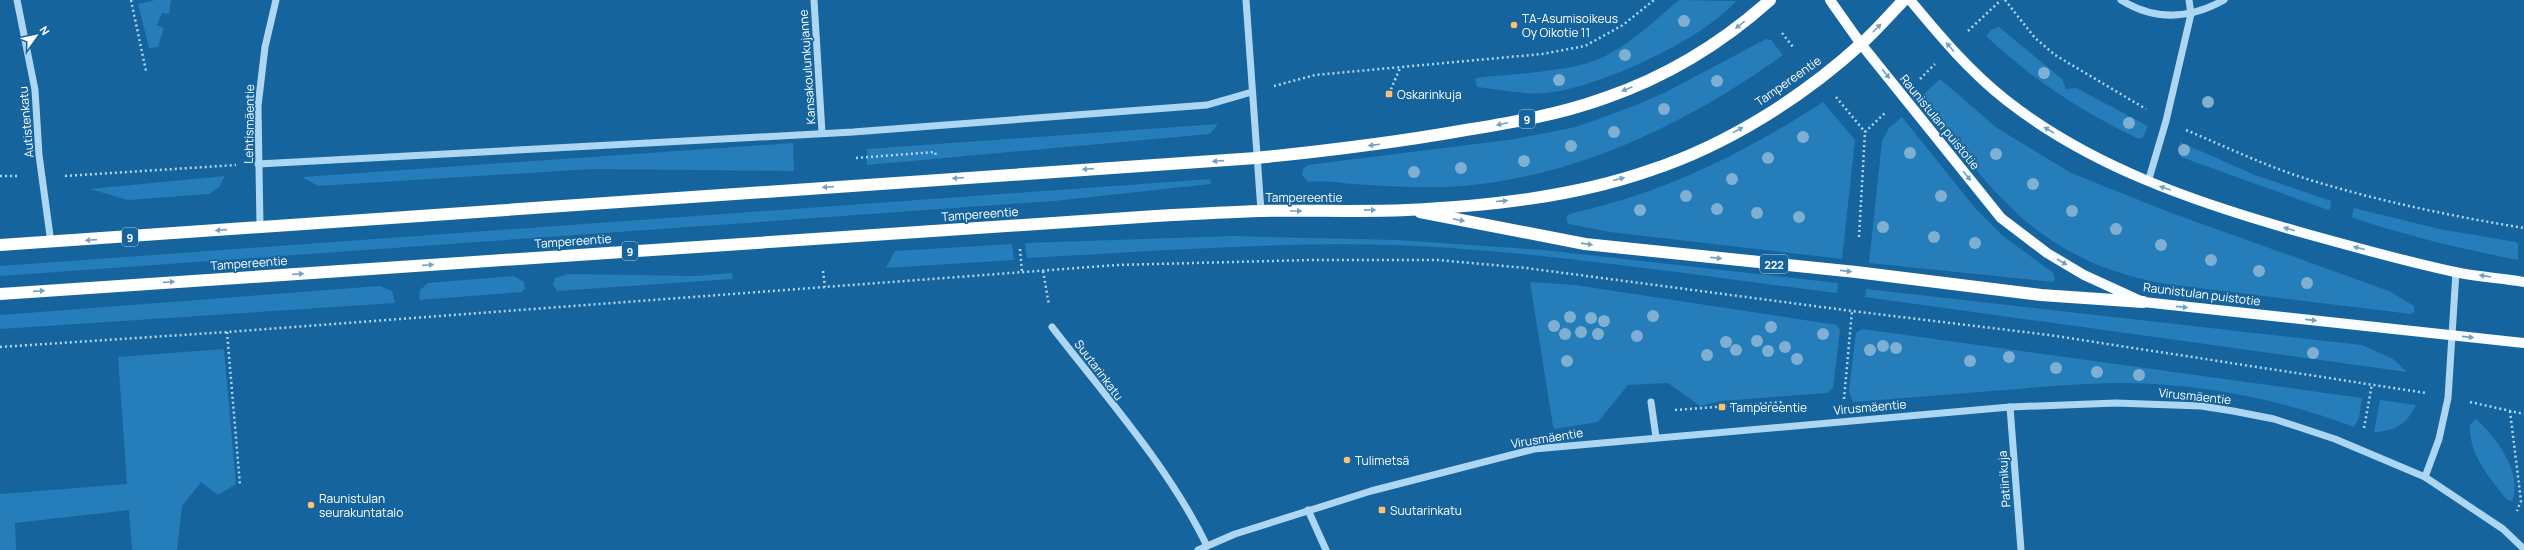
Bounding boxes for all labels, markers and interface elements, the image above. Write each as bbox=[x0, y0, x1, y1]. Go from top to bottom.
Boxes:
street label: Kansakoulunkujanne bbox=[795, 9, 819, 125]
place label: TA-Asumisoikeus Oy Oikotie 11 bbox=[1522, 10, 1618, 41]
north arrow bbox=[16, 16, 56, 56]
marker: TA-Asumisoikeus Oy Oikotie 11 bbox=[1509, 20, 1519, 30]
one-way arrow bbox=[1734, 21, 1745, 30]
text: N bbox=[36, 23, 53, 38]
one-way arrow bbox=[1872, 23, 1882, 33]
one-way arrow bbox=[1945, 42, 1954, 53]
street label: Tampereentie bbox=[1752, 52, 1824, 110]
one-way arrow bbox=[1881, 69, 1890, 80]
street label: Raunistulan puistotie bbox=[1896, 71, 1984, 173]
street label: Lehtismäentie bbox=[240, 84, 258, 164]
street label: Autistenkatu bbox=[14, 86, 38, 158]
place label: Oskarinkuja bbox=[1397, 86, 1462, 103]
one-way arrow bbox=[1622, 86, 1633, 92]
marker: Oskarinkuja bbox=[1384, 89, 1394, 99]
road number: 9 bbox=[1519, 110, 1535, 128]
one-way arrow bbox=[1496, 121, 1508, 127]
one-way arrow bbox=[1733, 126, 1744, 133]
one-way arrow bbox=[2043, 126, 2055, 133]
one-way arrow bbox=[1368, 142, 1380, 149]
one-way arrow bbox=[1212, 157, 1224, 164]
one-way arrow bbox=[1082, 166, 1094, 173]
one-way arrow bbox=[1962, 170, 1971, 181]
one-way arrow bbox=[952, 175, 964, 182]
one-way arrow bbox=[1613, 176, 1625, 182]
one-way arrow bbox=[822, 184, 835, 191]
one-way arrow bbox=[2159, 185, 2171, 191]
street label: Tampereentie bbox=[1265, 189, 1343, 206]
one-way arrow bbox=[1496, 197, 1508, 204]
street label: Tampereentie bbox=[941, 203, 1019, 225]
one-way arrow bbox=[1364, 207, 1377, 213]
one-way arrow bbox=[1290, 208, 1303, 214]
one-way arrow bbox=[1453, 217, 1465, 223]
one-way arrow bbox=[215, 226, 227, 233]
one-way arrow bbox=[2282, 226, 2294, 232]
road number: 9 bbox=[122, 228, 138, 246]
street label: Tampereentie bbox=[534, 230, 612, 252]
one-way arrow bbox=[85, 237, 97, 243]
one-way arrow bbox=[1581, 241, 1593, 247]
road number: 9 bbox=[622, 242, 638, 260]
one-way arrow bbox=[2352, 244, 2365, 250]
street label: Tampereentie bbox=[210, 252, 288, 274]
one-way arrow bbox=[1710, 254, 1722, 261]
road number: 222 bbox=[1760, 255, 1788, 273]
one-way arrow bbox=[2056, 259, 2068, 266]
one-way arrow bbox=[422, 261, 434, 268]
one-way arrow bbox=[1840, 268, 1852, 274]
one-way arrow bbox=[292, 270, 304, 277]
one-way arrow bbox=[2479, 273, 2491, 279]
street label: Raunistulan puistotie bbox=[2142, 278, 2262, 310]
one-way arrow bbox=[163, 279, 175, 286]
one-way arrow bbox=[33, 288, 45, 295]
one-way arrow bbox=[2176, 303, 2188, 310]
one-way arrow bbox=[2305, 317, 2317, 324]
one-way arrow bbox=[2462, 334, 2474, 340]
street label: Suutarinkatu bbox=[1071, 336, 1127, 404]
street label: Virusmäentie bbox=[2158, 384, 2232, 408]
street label: Virusmäentie bbox=[1833, 395, 1907, 419]
place label: Tampereentie bbox=[1730, 399, 1807, 416]
marker: Tampereentie bbox=[1717, 402, 1727, 412]
street label: Virusmäentie bbox=[1510, 424, 1584, 452]
street label: Patiinikuja bbox=[1994, 450, 2014, 508]
place label: Tulimetsä bbox=[1355, 452, 1409, 469]
marker: Tulimetsä bbox=[1342, 455, 1352, 465]
place label: Raunistulan seurakuntatalo bbox=[319, 490, 403, 521]
marker: Raunistulan seurakuntatalo bbox=[306, 500, 316, 510]
place label: Suutarinkatu bbox=[1390, 502, 1462, 519]
marker: Suutarinkatu bbox=[1377, 505, 1387, 515]

